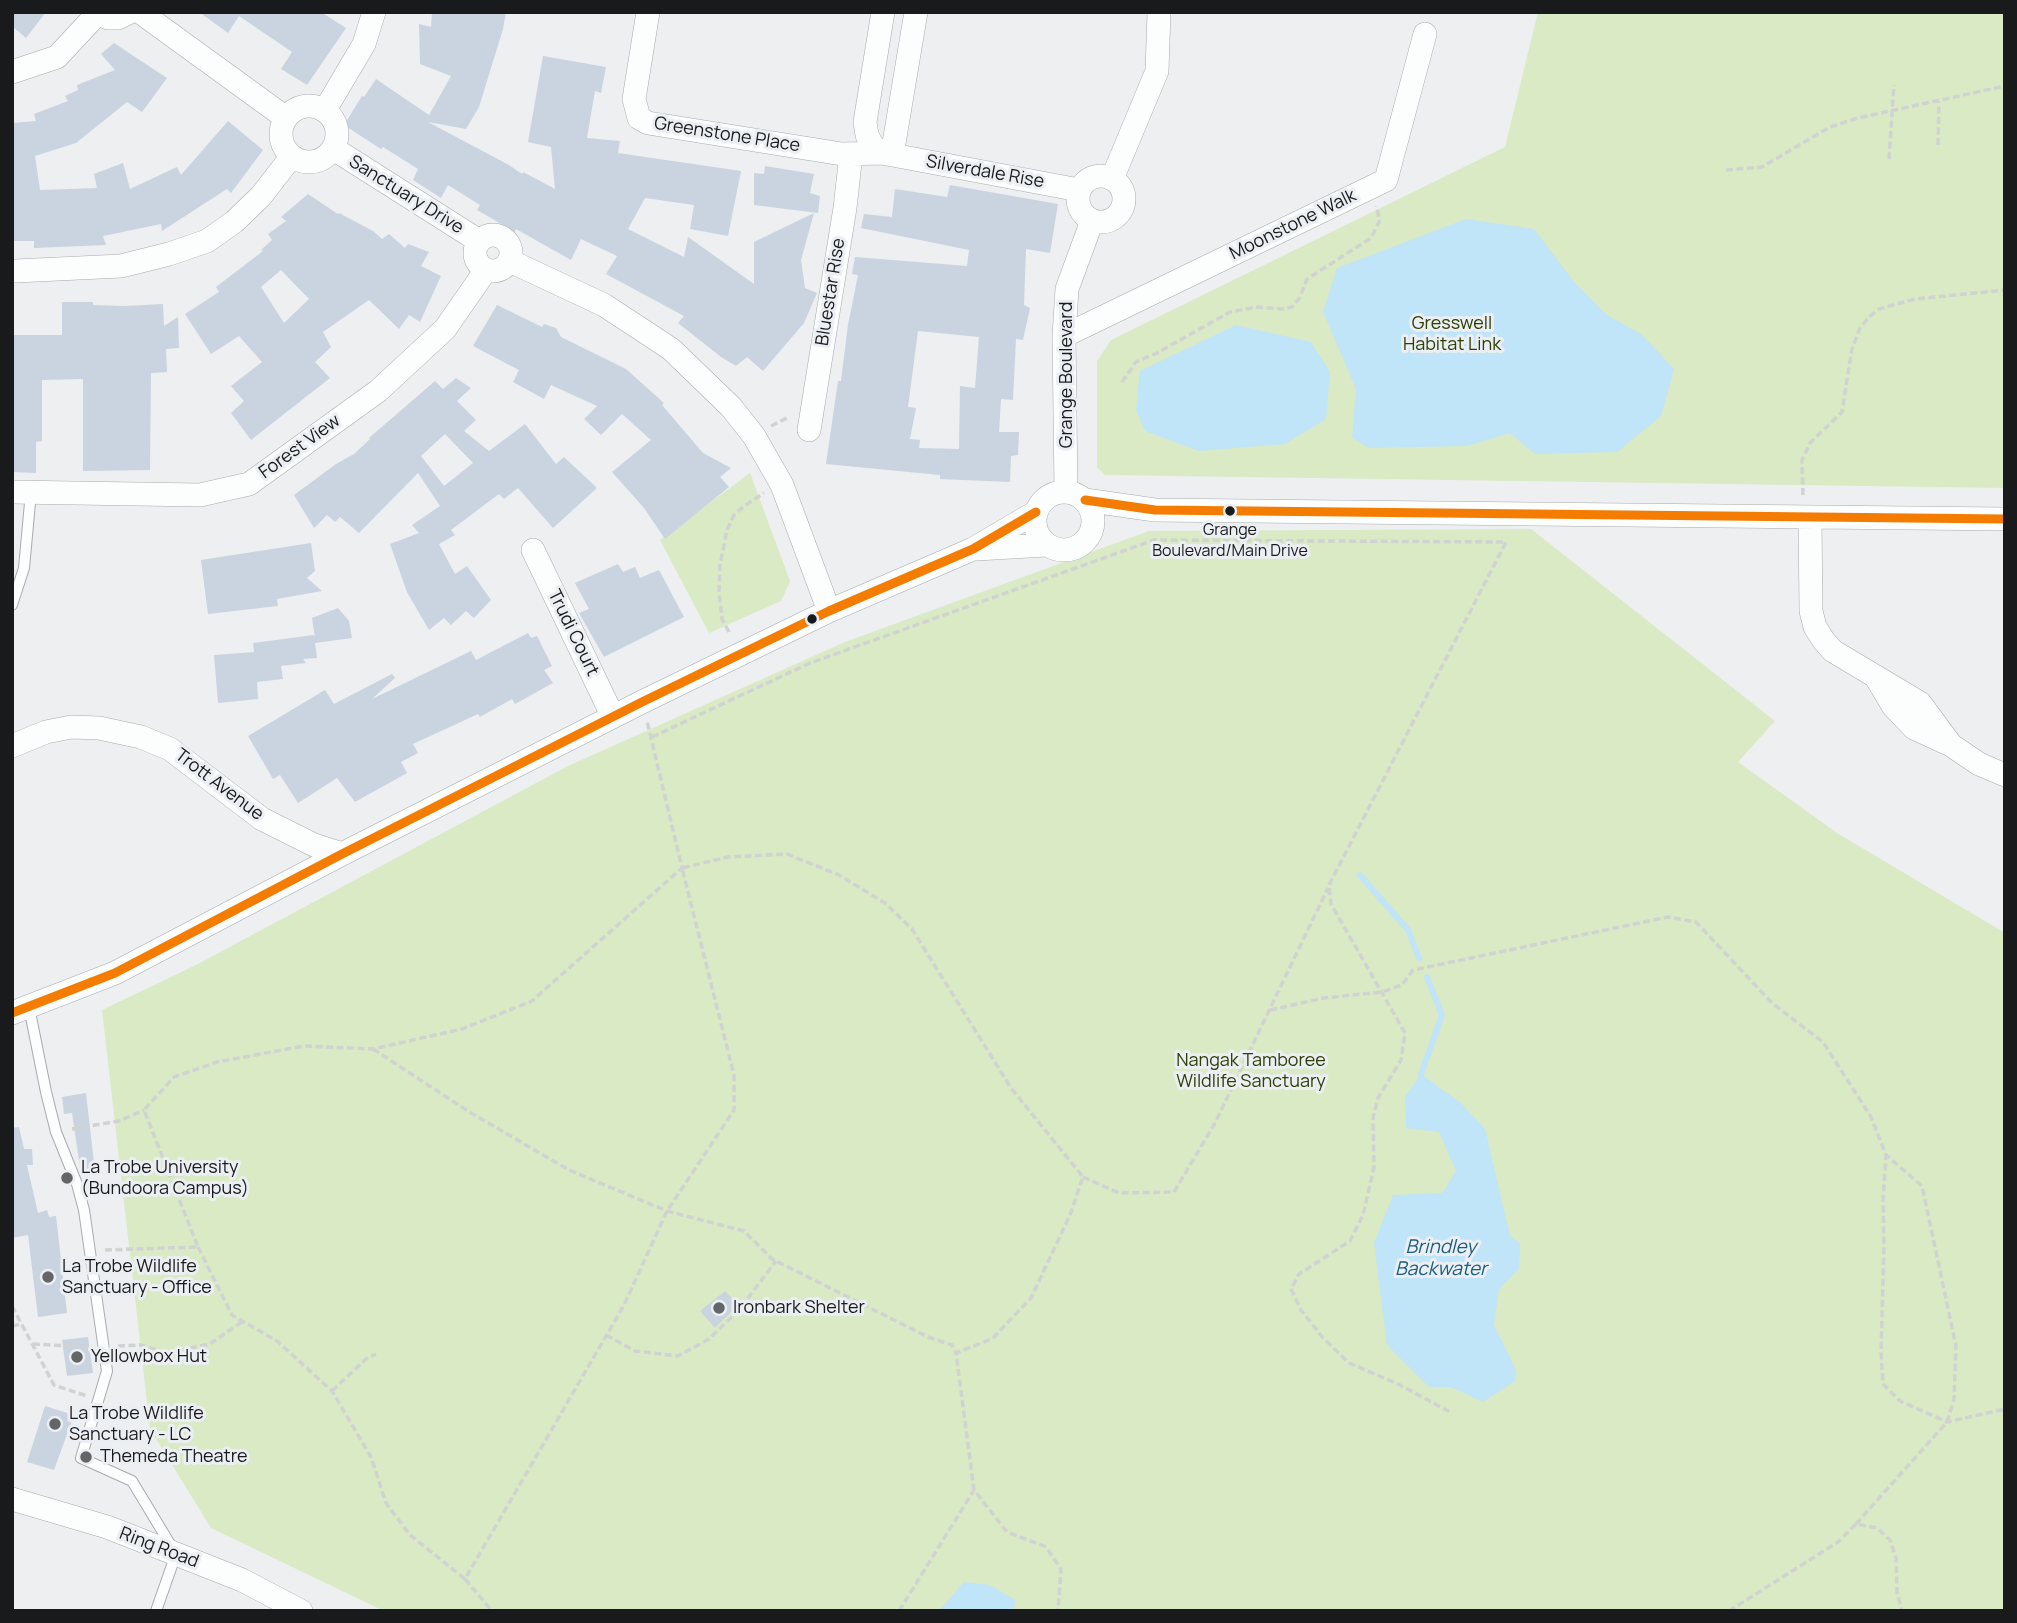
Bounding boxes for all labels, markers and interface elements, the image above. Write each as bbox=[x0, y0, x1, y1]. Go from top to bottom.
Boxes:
street label: Greenstone Place bbox=[652, 113, 802, 157]
street label: Sanctuary Drive bbox=[345, 151, 467, 239]
street label: Silverdale Rise bbox=[924, 151, 1046, 193]
street label: Moonstone Walk bbox=[1226, 185, 1360, 265]
street label: Bluestar Rise bbox=[812, 237, 850, 347]
street label: Grange Boulevard bbox=[1056, 302, 1078, 448]
park label: Gresswell Habitat Link bbox=[1403, 313, 1501, 356]
street label: Forest View bbox=[255, 410, 345, 484]
marker: Grange Boulevard/Main Drive bbox=[1223, 504, 1237, 518]
place label: Grange Boulevard/Main Drive bbox=[1152, 521, 1308, 559]
street label: Trudi Court bbox=[543, 586, 603, 680]
unlabelled marker bbox=[805, 612, 819, 626]
street label: Trott Avenue bbox=[170, 745, 268, 825]
park label: Nangak Tamboree Wildlife Sanctuary bbox=[1176, 1050, 1326, 1092]
place label: La Trobe University (Bundoora Campus) bbox=[81, 1157, 249, 1200]
marker: La Trobe University (Bundoora Campus) bbox=[59, 1170, 75, 1186]
water label: Brindley Backwater bbox=[1395, 1237, 1487, 1281]
place label: La Trobe Wildlife Sanctuary - Office bbox=[62, 1256, 212, 1298]
marker: La Trobe Wildlife Sanctuary - Office bbox=[40, 1269, 56, 1285]
place label: Ironbark Shelter bbox=[733, 1297, 865, 1319]
marker: Ironbark Shelter bbox=[711, 1300, 727, 1316]
place label: Yellowbox Hut bbox=[91, 1346, 207, 1368]
marker: Yellowbox Hut bbox=[69, 1349, 85, 1365]
place label: La Trobe Wildlife Sanctuary - LC bbox=[69, 1403, 204, 1446]
marker: La Trobe Wildlife Sanctuary - LC bbox=[47, 1416, 63, 1432]
place label: Themeda Theatre bbox=[100, 1446, 247, 1468]
marker: Themeda Theatre bbox=[78, 1449, 94, 1465]
street label: Ring Road bbox=[116, 1523, 202, 1573]

